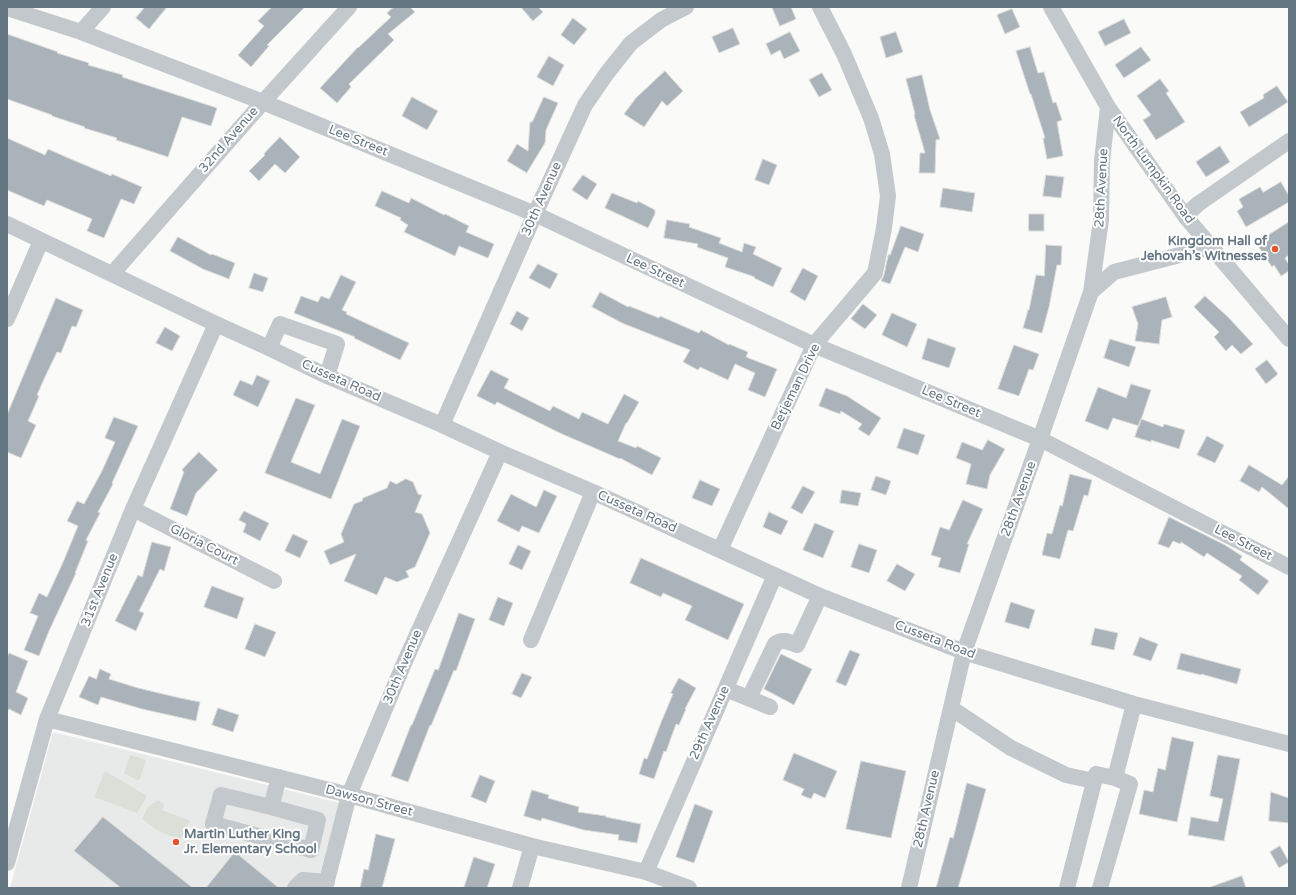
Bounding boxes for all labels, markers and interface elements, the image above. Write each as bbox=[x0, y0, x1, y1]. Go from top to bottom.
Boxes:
street label: 32nd Avenue bbox=[196, 104, 262, 176]
street label: North Lumpkin Road bbox=[1109, 113, 1197, 227]
street label: Lee Street bbox=[326, 122, 390, 160]
street label: 28th Avenue bbox=[1092, 148, 1112, 228]
street label: 30th Avenue bbox=[519, 160, 565, 238]
place label: Kingdom Hall of Jehovah’s Witnesses bbox=[1141, 234, 1267, 265]
marker: Kingdom Hall of Jehovah’s Witnesses bbox=[1270, 244, 1280, 254]
street label: Lee Street bbox=[623, 251, 687, 291]
street label: Betjeman Drive bbox=[768, 341, 824, 433]
street label: Cusseta Road bbox=[299, 357, 383, 405]
street label: Lee Street bbox=[919, 383, 983, 421]
street label: 28th Avenue bbox=[998, 459, 1040, 539]
street label: Cusseta Road bbox=[595, 488, 679, 536]
street label: Gloria Court bbox=[167, 521, 241, 569]
street label: Lee Street bbox=[1212, 522, 1274, 564]
street label: 31st Avenue bbox=[78, 551, 122, 629]
street label: Cusseta Road bbox=[893, 617, 977, 663]
street label: 30th Avenue bbox=[380, 628, 426, 706]
street label: 29th Avenue bbox=[687, 684, 733, 762]
street label: 28th Avenue bbox=[911, 769, 943, 849]
street label: Dawson Street bbox=[324, 782, 414, 820]
place label: Martin Luther King Jr. Elementary School bbox=[184, 827, 317, 858]
marker: Martin Luther King Jr. Elementary School bbox=[171, 837, 181, 847]

